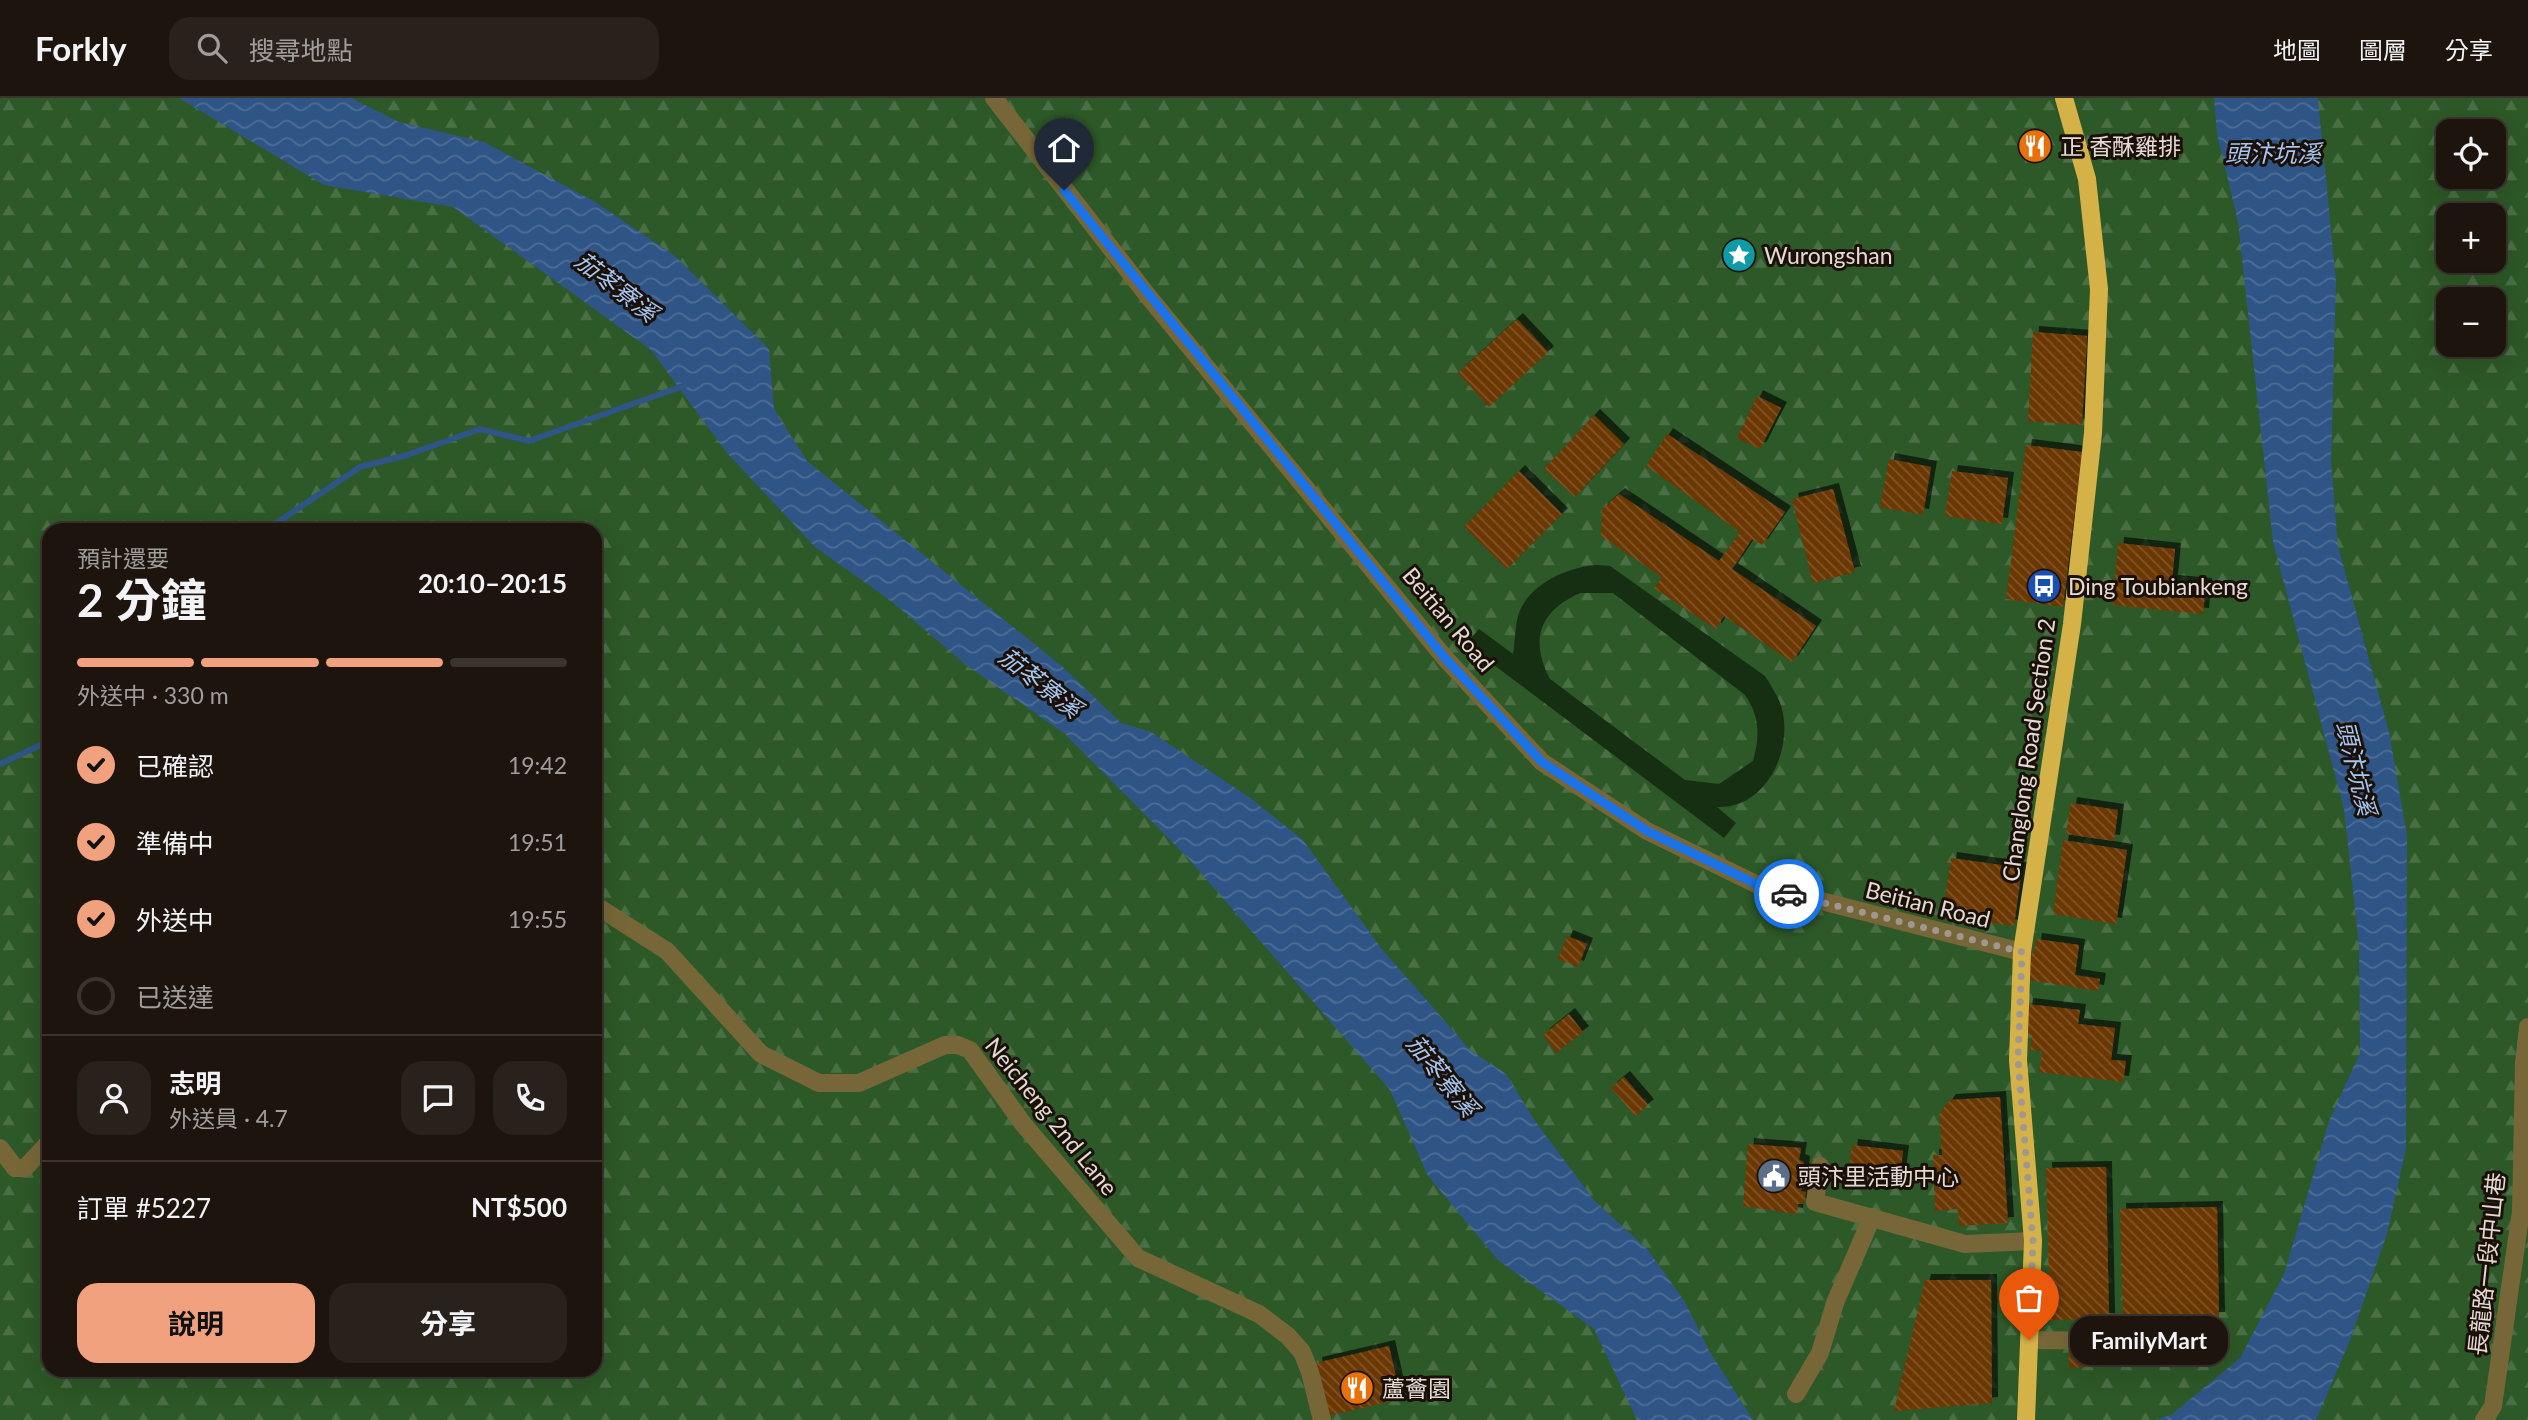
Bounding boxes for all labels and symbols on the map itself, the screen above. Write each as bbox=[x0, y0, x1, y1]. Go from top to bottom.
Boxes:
pin bbox=[1034, 118, 1094, 190]
restaurant icon: 正 香酥雞排 bbox=[2016, 127, 2054, 165]
place label: 正 香酥雞排 bbox=[2060, 132, 2181, 160]
water label: 頭汴坑溪 bbox=[2225, 138, 2324, 167]
place icon: Wurongshan bbox=[1720, 236, 1758, 274]
place label: Wurongshan bbox=[1764, 241, 1893, 269]
water label: 茄苳寮溪 bbox=[570, 245, 666, 329]
street label: Beitian Road bbox=[1397, 561, 1501, 677]
bus stop icon: Ding Toubiankeng bbox=[2025, 567, 2063, 605]
place label: Ding Toubiankeng bbox=[2068, 572, 2248, 600]
street label: Changlong Road Section 2 bbox=[1996, 617, 2060, 883]
water label: 茄苳寮溪 bbox=[994, 641, 1090, 725]
water label: 頭汴坑溪 bbox=[2331, 718, 2383, 821]
courier bbox=[1754, 859, 1824, 929]
street label: Beitian Road bbox=[1863, 875, 1993, 933]
water label: 茄苳寮溪 bbox=[1402, 1029, 1486, 1124]
street label: Neicheng 2nd Lane bbox=[980, 1032, 1124, 1200]
public building icon: 頭汴里活動中心 bbox=[1755, 1157, 1793, 1195]
place label: 頭汴里活動中心 bbox=[1798, 1162, 1959, 1190]
street label: 長龍路一段中山巷 bbox=[2462, 1171, 2510, 1357]
pin bbox=[1999, 1268, 2059, 1340]
callout: FamilyMart bbox=[2071, 1316, 2228, 1364]
restaurant icon: 蘆薈園 bbox=[1338, 1369, 1376, 1407]
place label: 蘆薈園 bbox=[1382, 1374, 1451, 1402]

